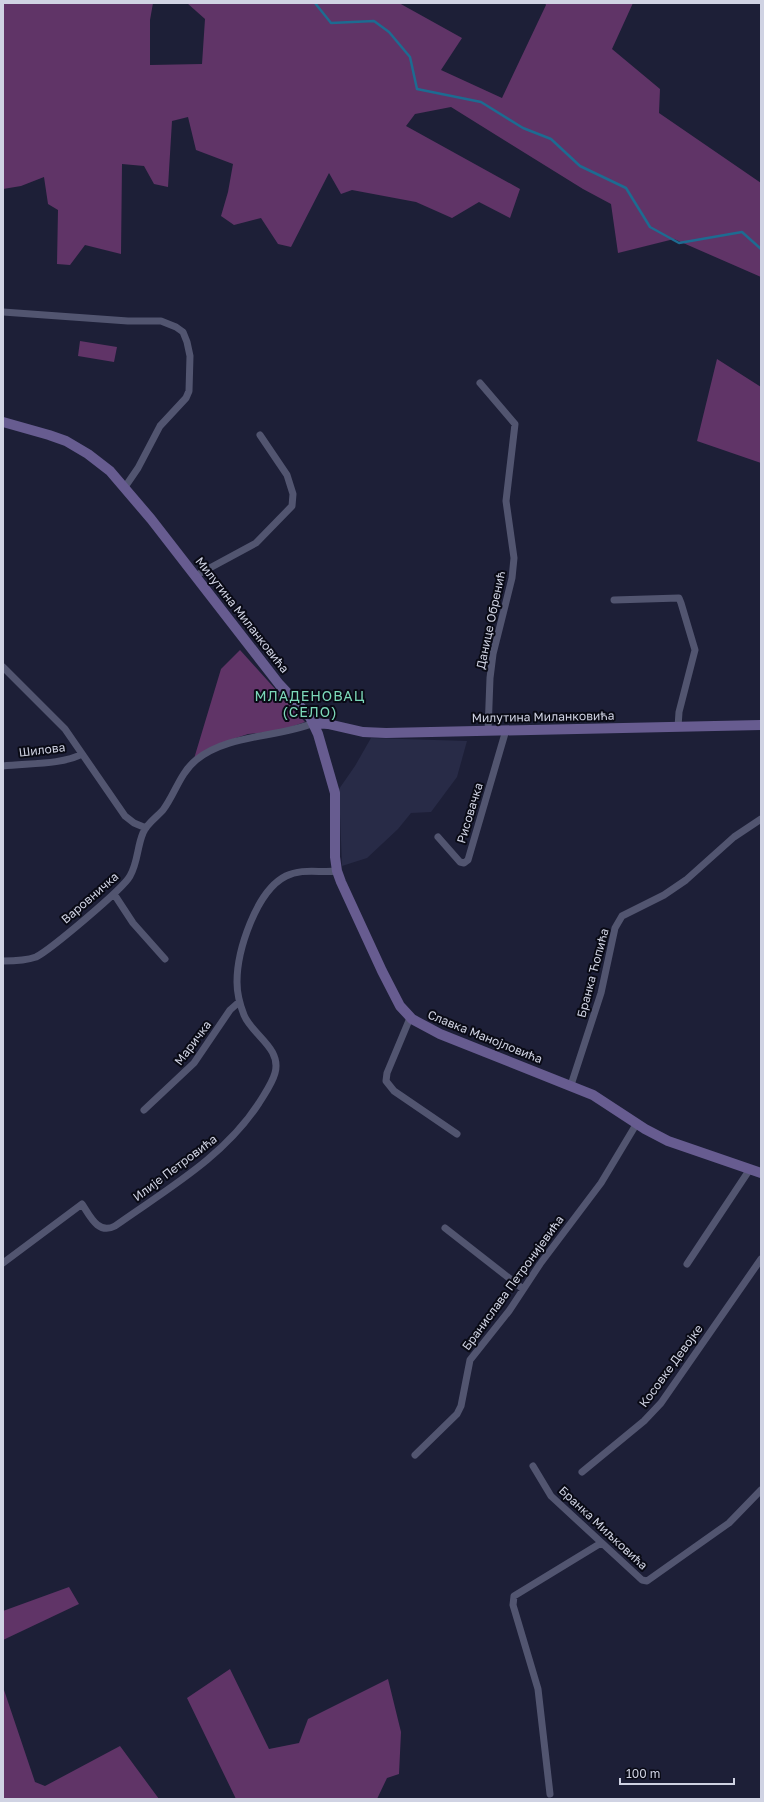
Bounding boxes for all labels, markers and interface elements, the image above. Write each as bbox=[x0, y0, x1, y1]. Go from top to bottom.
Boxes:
street label: Милутина Миланковића bbox=[193, 554, 292, 676]
street label: Данице Обренић bbox=[473, 569, 508, 670]
district label: МЛАДЕНОВАЦ (СЕЛО) bbox=[255, 687, 365, 720]
street label: Милутина Миланковића bbox=[471, 708, 615, 725]
street label: Шилова bbox=[18, 739, 66, 760]
street label: Рисовачка bbox=[453, 781, 486, 845]
street label: Варовничка bbox=[58, 869, 121, 927]
street label: Бранка Ћопића bbox=[573, 927, 612, 1019]
street label: Славка Манојловића bbox=[426, 1007, 545, 1066]
street label: Маричка bbox=[171, 1017, 214, 1068]
street label: Илије Петровића bbox=[130, 1131, 220, 1204]
street label: Бранислава Петронијевића bbox=[459, 1212, 567, 1353]
street label: Косовке Девојке bbox=[635, 1321, 706, 1410]
street label: Бранка Миљковића bbox=[556, 1483, 651, 1573]
scale bar bbox=[620, 1760, 734, 1786]
text: 100 m bbox=[626, 1766, 660, 1781]

